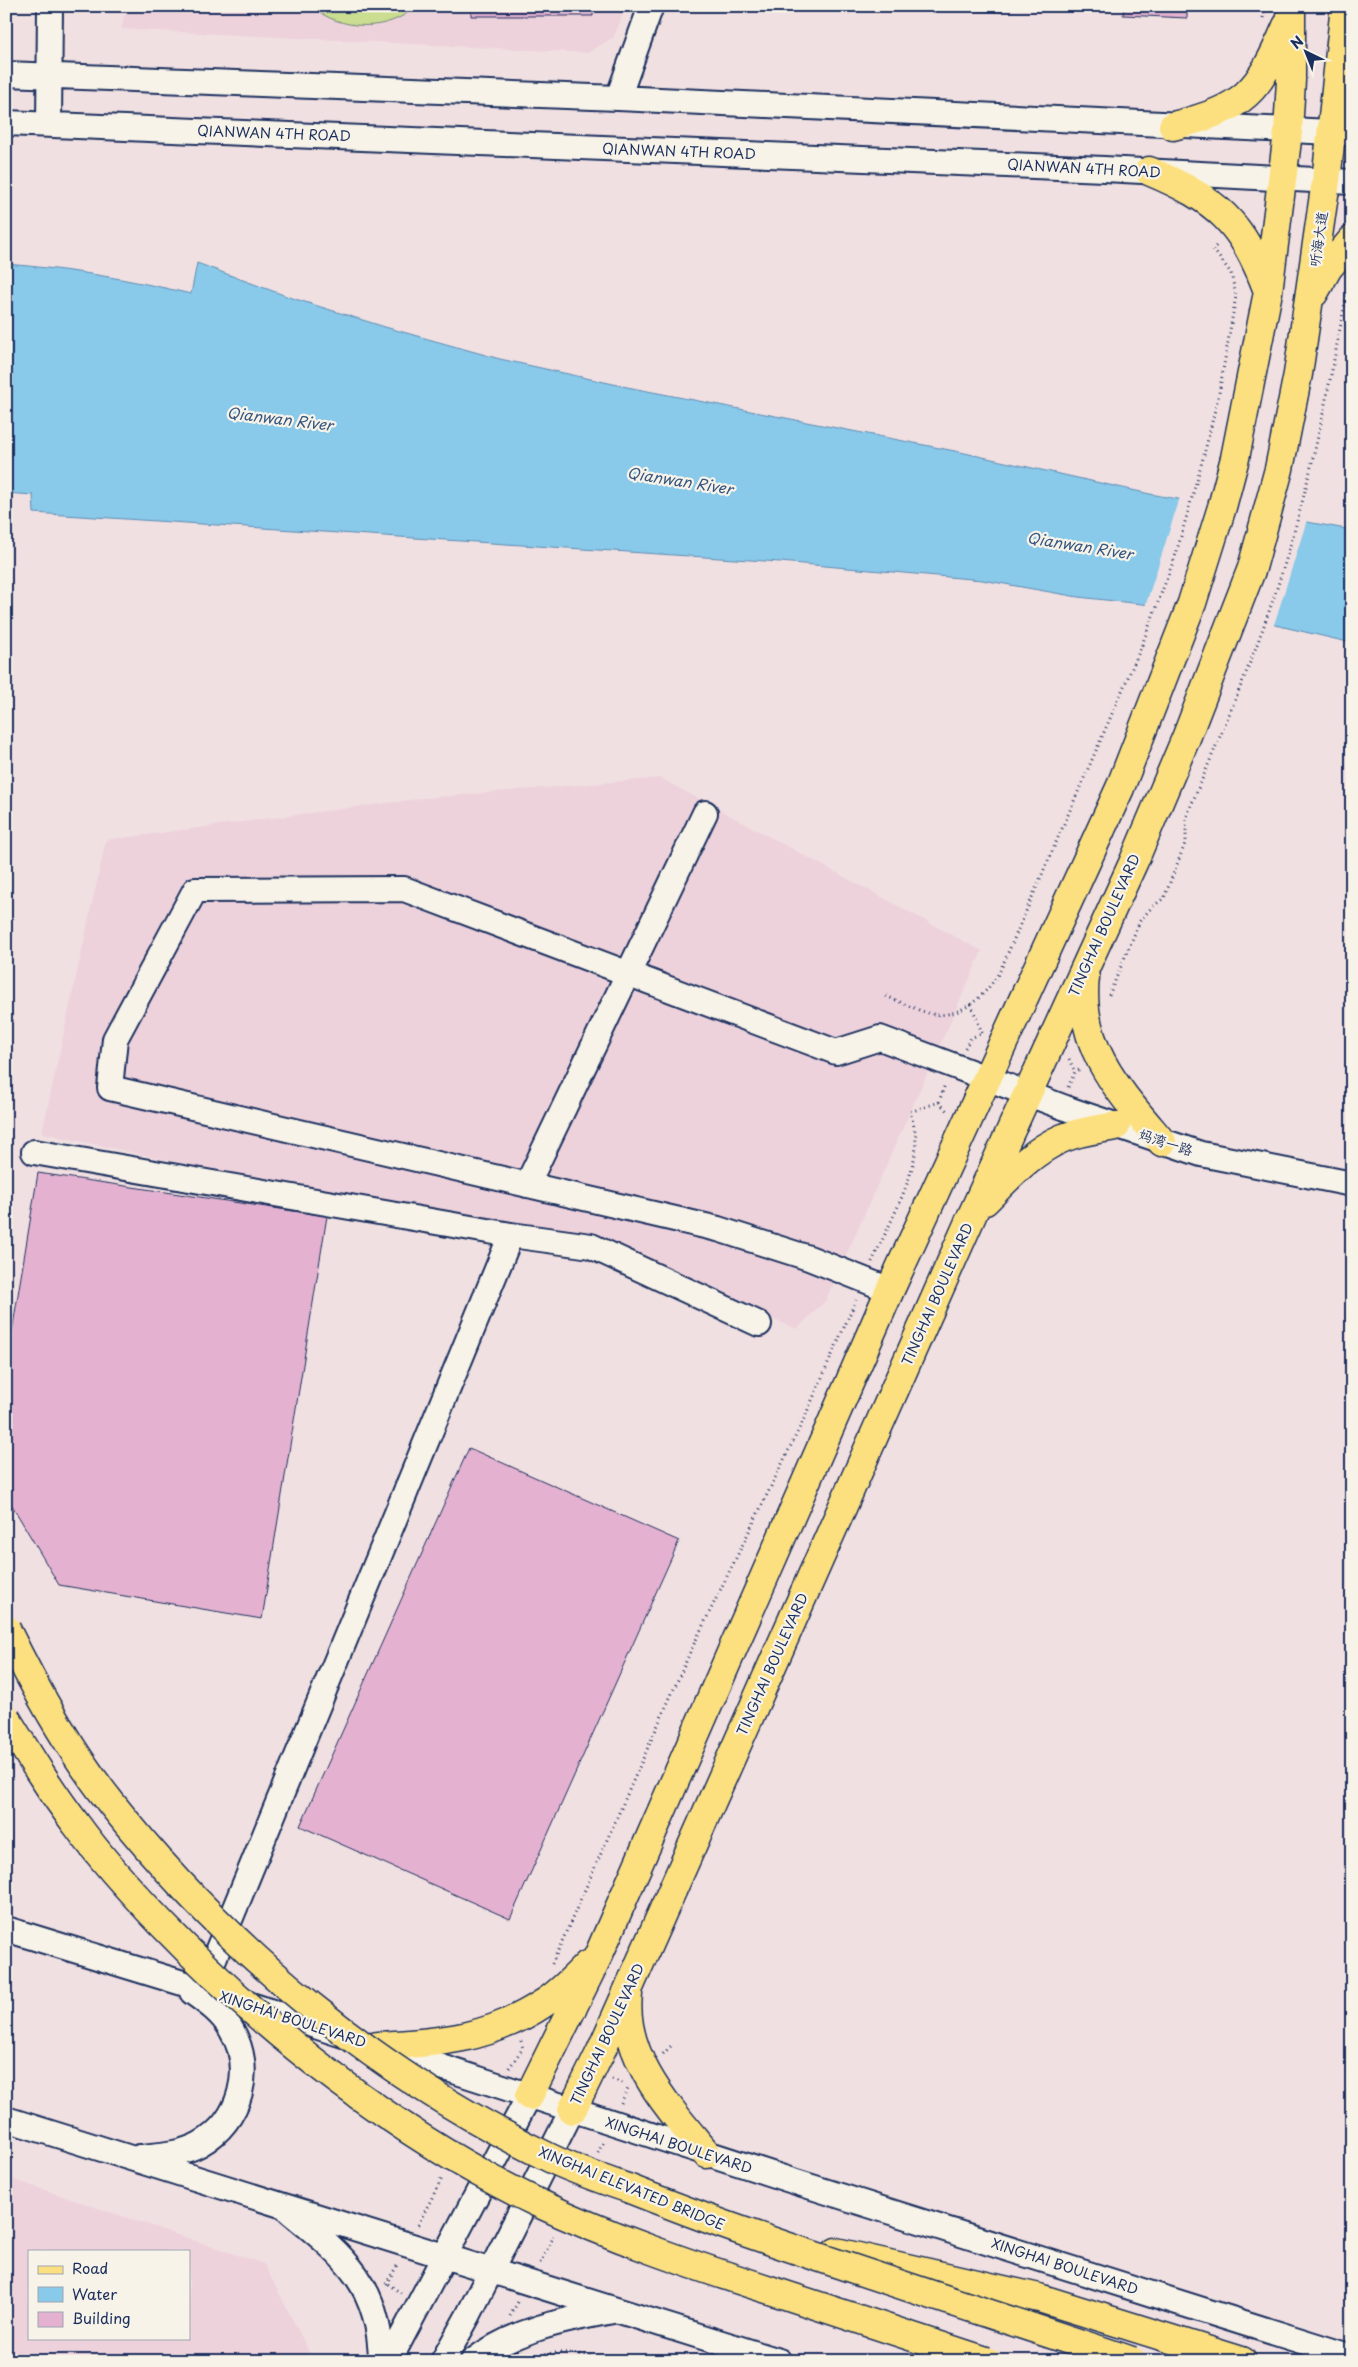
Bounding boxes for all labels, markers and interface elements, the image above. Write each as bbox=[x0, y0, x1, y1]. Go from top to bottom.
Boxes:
north arrow bbox=[1280, 28, 1330, 78]
text: N bbox=[1286, 31, 1308, 54]
street label: QIANWAN 4TH ROAD bbox=[197, 120, 351, 146]
street label: QIANWAN 4TH ROAD bbox=[602, 138, 756, 164]
street label: QIANWAN 4TH ROAD bbox=[1007, 153, 1161, 183]
street label: 听海大道 bbox=[1304, 210, 1332, 268]
water label: Qianwan River bbox=[226, 400, 336, 436]
water label: Qianwan River bbox=[626, 460, 737, 500]
water label: Qianwan River bbox=[1026, 525, 1137, 565]
street label: TINGHAI BOULEVARD bbox=[1063, 850, 1145, 1000]
street label: 妈湾一路 bbox=[1136, 1123, 1196, 1161]
street label: TINGHAI BOULEVARD bbox=[896, 1219, 978, 1369]
street label: TINGHAI BOULEVARD bbox=[731, 1589, 813, 1739]
street label: TINGHAI BOULEVARD bbox=[565, 1960, 649, 2108]
street label: XINGHAI BOULEVARD bbox=[217, 1985, 369, 2053]
street label: XINGHAI BOULEVARD bbox=[603, 2111, 755, 2179]
street label: XINGHAI ELEVATED BRIDGE bbox=[536, 2141, 728, 2235]
street label: XINGHAI BOULEVARD bbox=[989, 2232, 1141, 2300]
legend bbox=[28, 2250, 190, 2340]
text: Road bbox=[72, 2256, 108, 2279]
text: Water bbox=[72, 2282, 117, 2305]
text: Building bbox=[72, 2306, 131, 2329]

